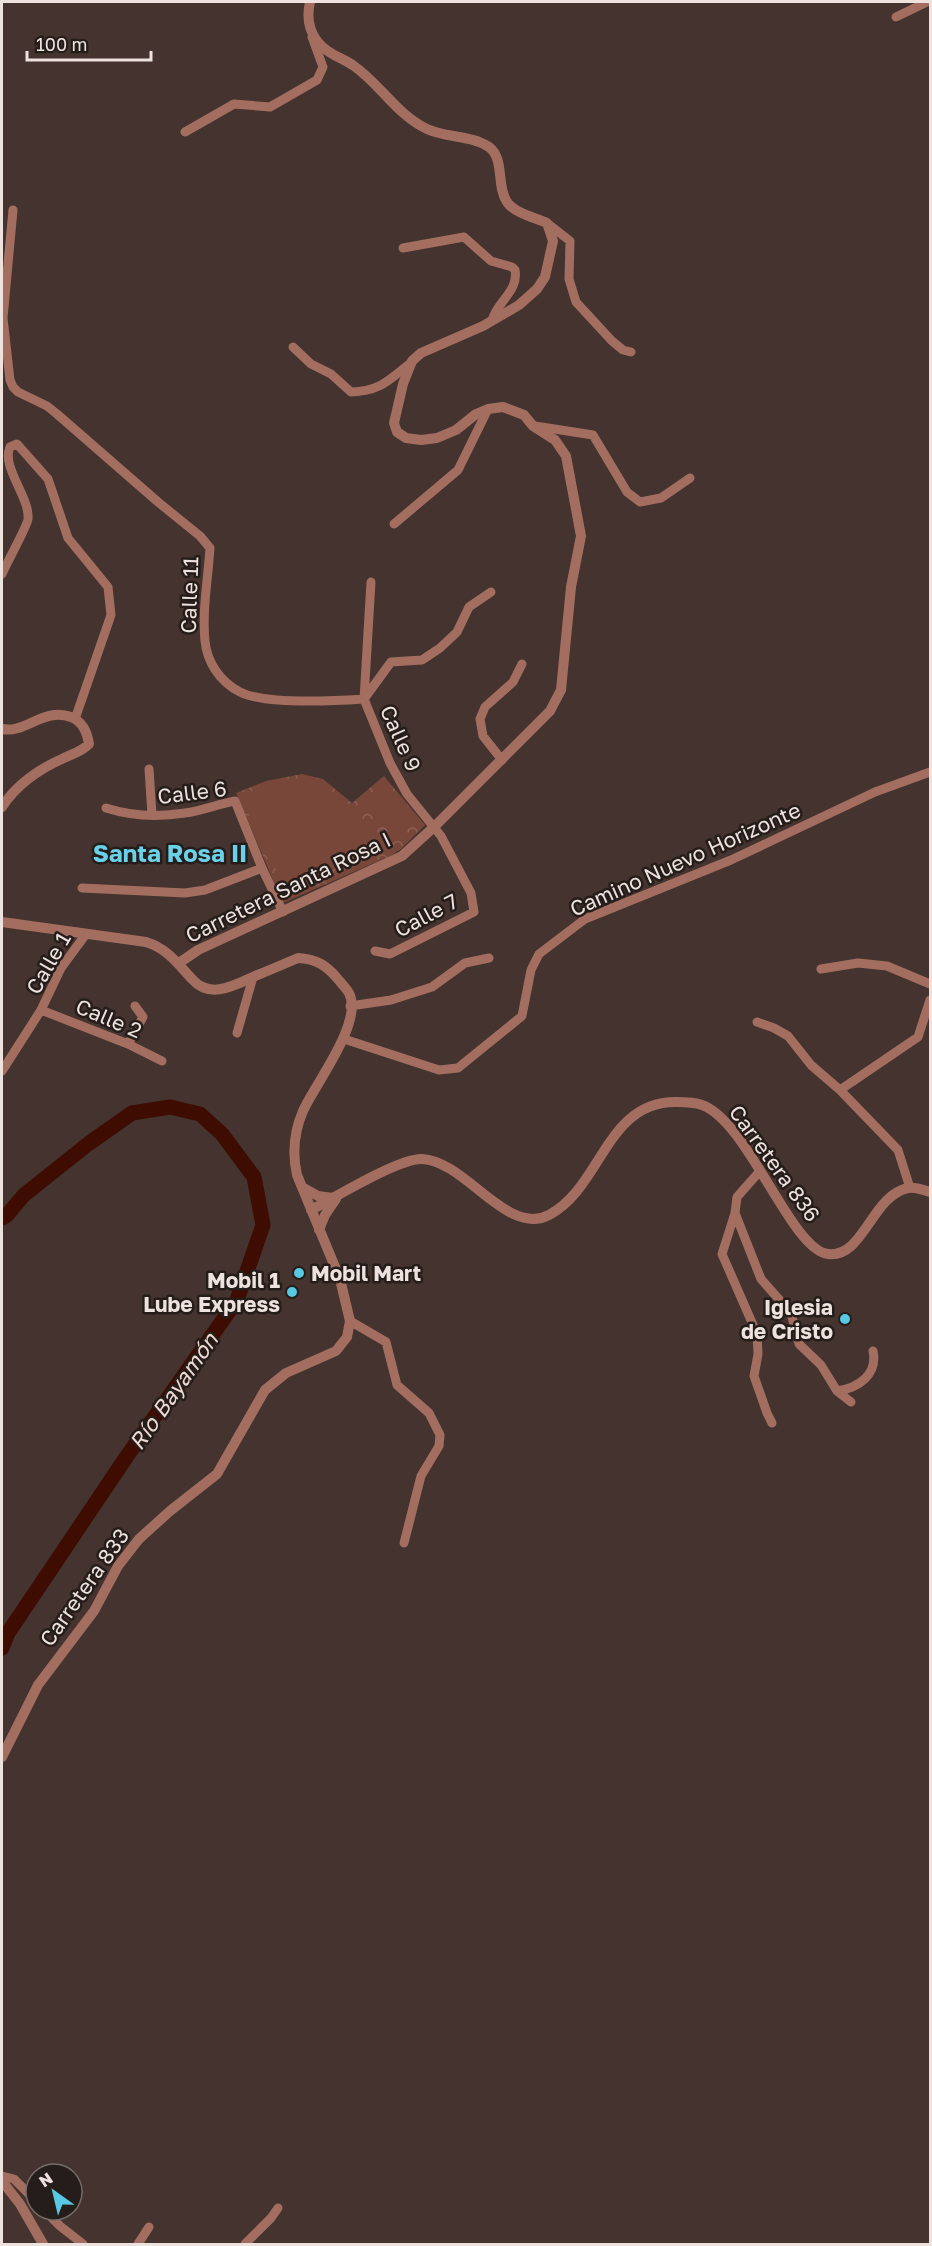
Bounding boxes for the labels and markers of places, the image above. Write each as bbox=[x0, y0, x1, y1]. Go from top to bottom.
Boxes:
place label: Mobil Mart bbox=[311, 1260, 421, 1286]
marker: Mobil Mart bbox=[292, 1266, 306, 1280]
place label: Mobil 1 Lube Express bbox=[143, 1267, 280, 1317]
marker: Mobil 1 Lube Express bbox=[285, 1285, 299, 1299]
place label: Iglesia de Cristo bbox=[741, 1294, 833, 1344]
marker: Iglesia de Cristo bbox=[838, 1312, 852, 1326]

